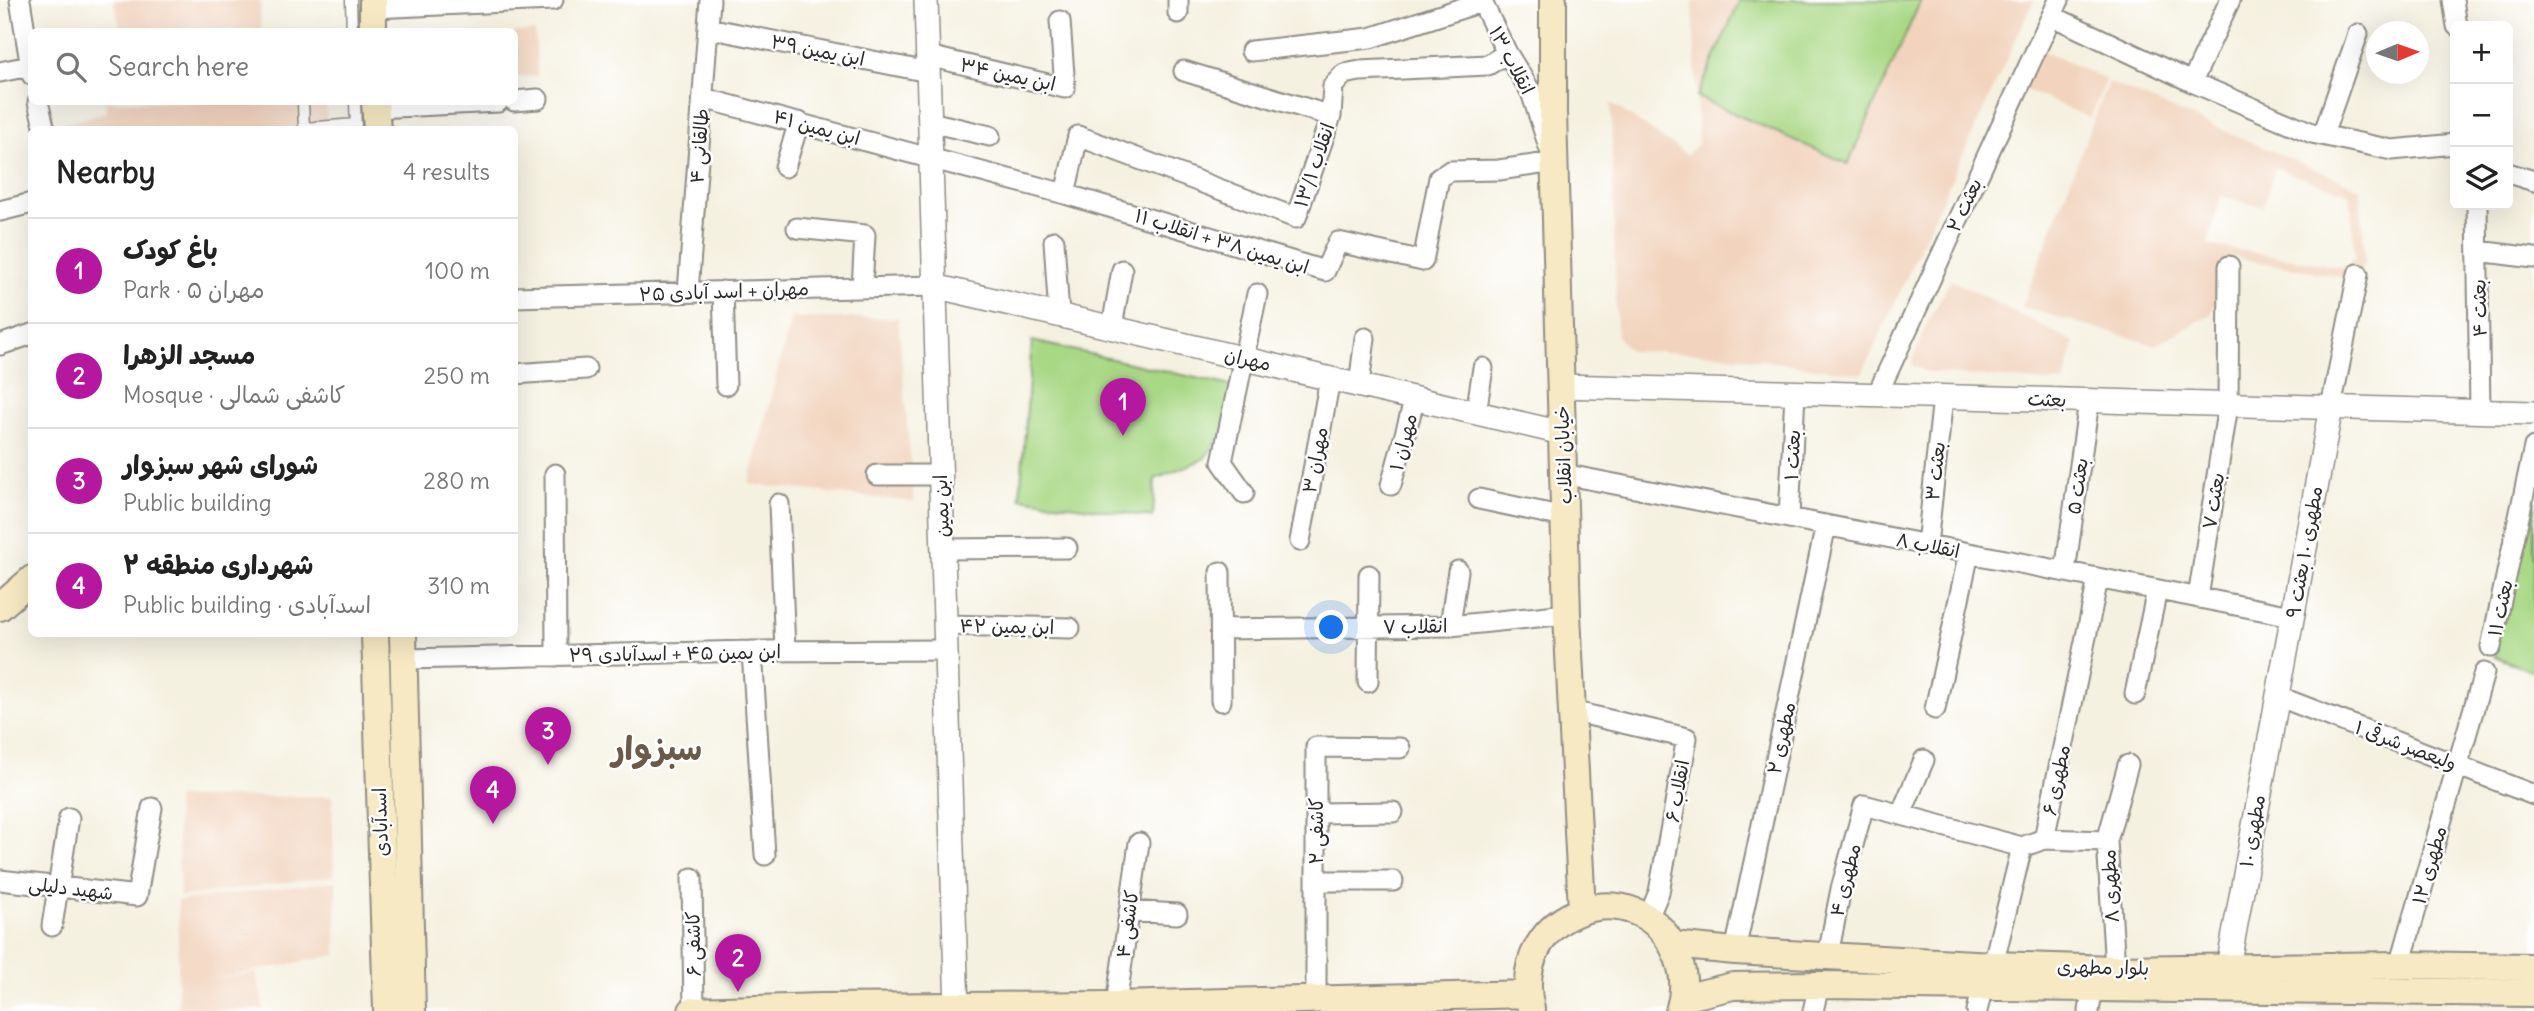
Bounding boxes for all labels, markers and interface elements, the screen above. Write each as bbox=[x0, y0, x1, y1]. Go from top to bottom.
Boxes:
north arrow bbox=[2366, 21, 2429, 84]
map controls bbox=[2450, 21, 2513, 210]
button: + bbox=[2450, 21, 2513, 84]
street label: انقلاب ۱۳ bbox=[1484, 22, 1540, 98]
search box bbox=[28, 28, 518, 105]
street label: ابن یمین ۳۹ bbox=[769, 29, 867, 71]
icon: search bbox=[52, 48, 90, 86]
text: Search here bbox=[108, 50, 249, 83]
street label: ابن یمین ۳۴ bbox=[958, 52, 1058, 96]
button: − bbox=[2450, 84, 2513, 147]
street label: ابن یمین ۴۱ bbox=[771, 104, 863, 150]
street label: طالقانی ۴ bbox=[684, 108, 715, 184]
street label: انقلاب ۱۳/۱ bbox=[1288, 120, 1340, 210]
button: layers bbox=[2450, 147, 2513, 210]
text: Nearby bbox=[56, 153, 156, 191]
text: 4 results bbox=[403, 157, 490, 186]
street label: بعثت ۲ bbox=[1941, 174, 1987, 236]
street label: ابن یمین ۳۸ + انقلاب ۱۱ bbox=[1132, 203, 1312, 279]
text: باغ کودک bbox=[123, 233, 218, 266]
text: 1 bbox=[74, 256, 84, 285]
text: 100 m bbox=[425, 256, 490, 285]
text: Park · مهران ۵ bbox=[123, 275, 265, 304]
street label: مهران + اسد آبادی ۲۵ bbox=[639, 276, 809, 306]
street label: بعثت ۴ bbox=[2466, 279, 2492, 337]
text: مسجد الزهرا bbox=[123, 338, 255, 371]
street label: مهران bbox=[1222, 342, 1274, 376]
text: 2 bbox=[73, 361, 85, 390]
text: 250 m bbox=[423, 361, 490, 390]
pin: 1 bbox=[1100, 378, 1146, 436]
text: Mosque · کاشفی شمالی bbox=[123, 380, 345, 409]
street label: بعثت bbox=[2027, 386, 2067, 412]
street label: خیابان انقلاب bbox=[1549, 405, 1577, 505]
street label: مهران ۱ bbox=[1384, 411, 1422, 473]
street label: مهران ۳ bbox=[1297, 425, 1333, 495]
street label: بعثت ۱ bbox=[1779, 429, 1805, 481]
street label: بعثت ۳ bbox=[1920, 440, 1950, 502]
text: شورای شهر سبزوار bbox=[123, 448, 318, 481]
street label: بعثت ۵ bbox=[2061, 456, 2093, 516]
text: 3 bbox=[72, 466, 86, 495]
text: 280 m bbox=[423, 466, 490, 495]
street label: بعثت ۷ bbox=[2197, 471, 2229, 531]
street label: ابن یمین bbox=[928, 474, 954, 538]
street label: مطهری ۱۰ بعثت ۹ bbox=[2281, 484, 2327, 620]
text: Public building bbox=[123, 488, 272, 517]
street label: انقلاب ۸ bbox=[1894, 527, 1962, 563]
text: شهرداری منطقه ۲ bbox=[123, 548, 313, 581]
text: 4 bbox=[72, 571, 86, 600]
text: 310 m bbox=[427, 571, 490, 600]
street label: بعثت ۱۱ bbox=[2482, 577, 2518, 639]
text: Public building · اسدآبادی bbox=[123, 590, 371, 619]
your location bbox=[1314, 610, 1348, 644]
street label: ابن یمین ۴۲ bbox=[959, 613, 1055, 639]
street label: انقلاب ۷ bbox=[1382, 613, 1448, 639]
street label: ابن یمین ۴۵ + اسدآبادی ۲۹ bbox=[569, 639, 781, 667]
street label: مطهری ۲ bbox=[1762, 700, 1800, 776]
pin: 3 bbox=[525, 707, 571, 765]
street label: ولیعصر شرقی ۱ bbox=[2352, 715, 2460, 775]
district label: سبزوار bbox=[609, 727, 702, 769]
street label: مطهری ۶ bbox=[2037, 742, 2075, 818]
street label: انقلاب ۶ bbox=[1660, 758, 1694, 824]
pin: 4 bbox=[470, 766, 516, 824]
street label: اسدآبادی bbox=[367, 787, 393, 857]
street label: مطهری ۱۰ bbox=[2234, 793, 2270, 869]
street label: کاشفی ۲ bbox=[1304, 798, 1329, 864]
street label: مطهری ۱۲ bbox=[2406, 823, 2452, 907]
street label: مطهری ۴ bbox=[1824, 841, 1866, 919]
street label: مطهری ۸ bbox=[2096, 849, 2124, 923]
street label: شهید دلیلی bbox=[27, 871, 115, 906]
street label: کاشفی ۴ bbox=[1110, 889, 1145, 960]
street label: کاشفی ۶ bbox=[680, 911, 707, 977]
pin: 2 bbox=[715, 934, 761, 992]
street label: بلوار مطهری bbox=[2057, 954, 2149, 980]

